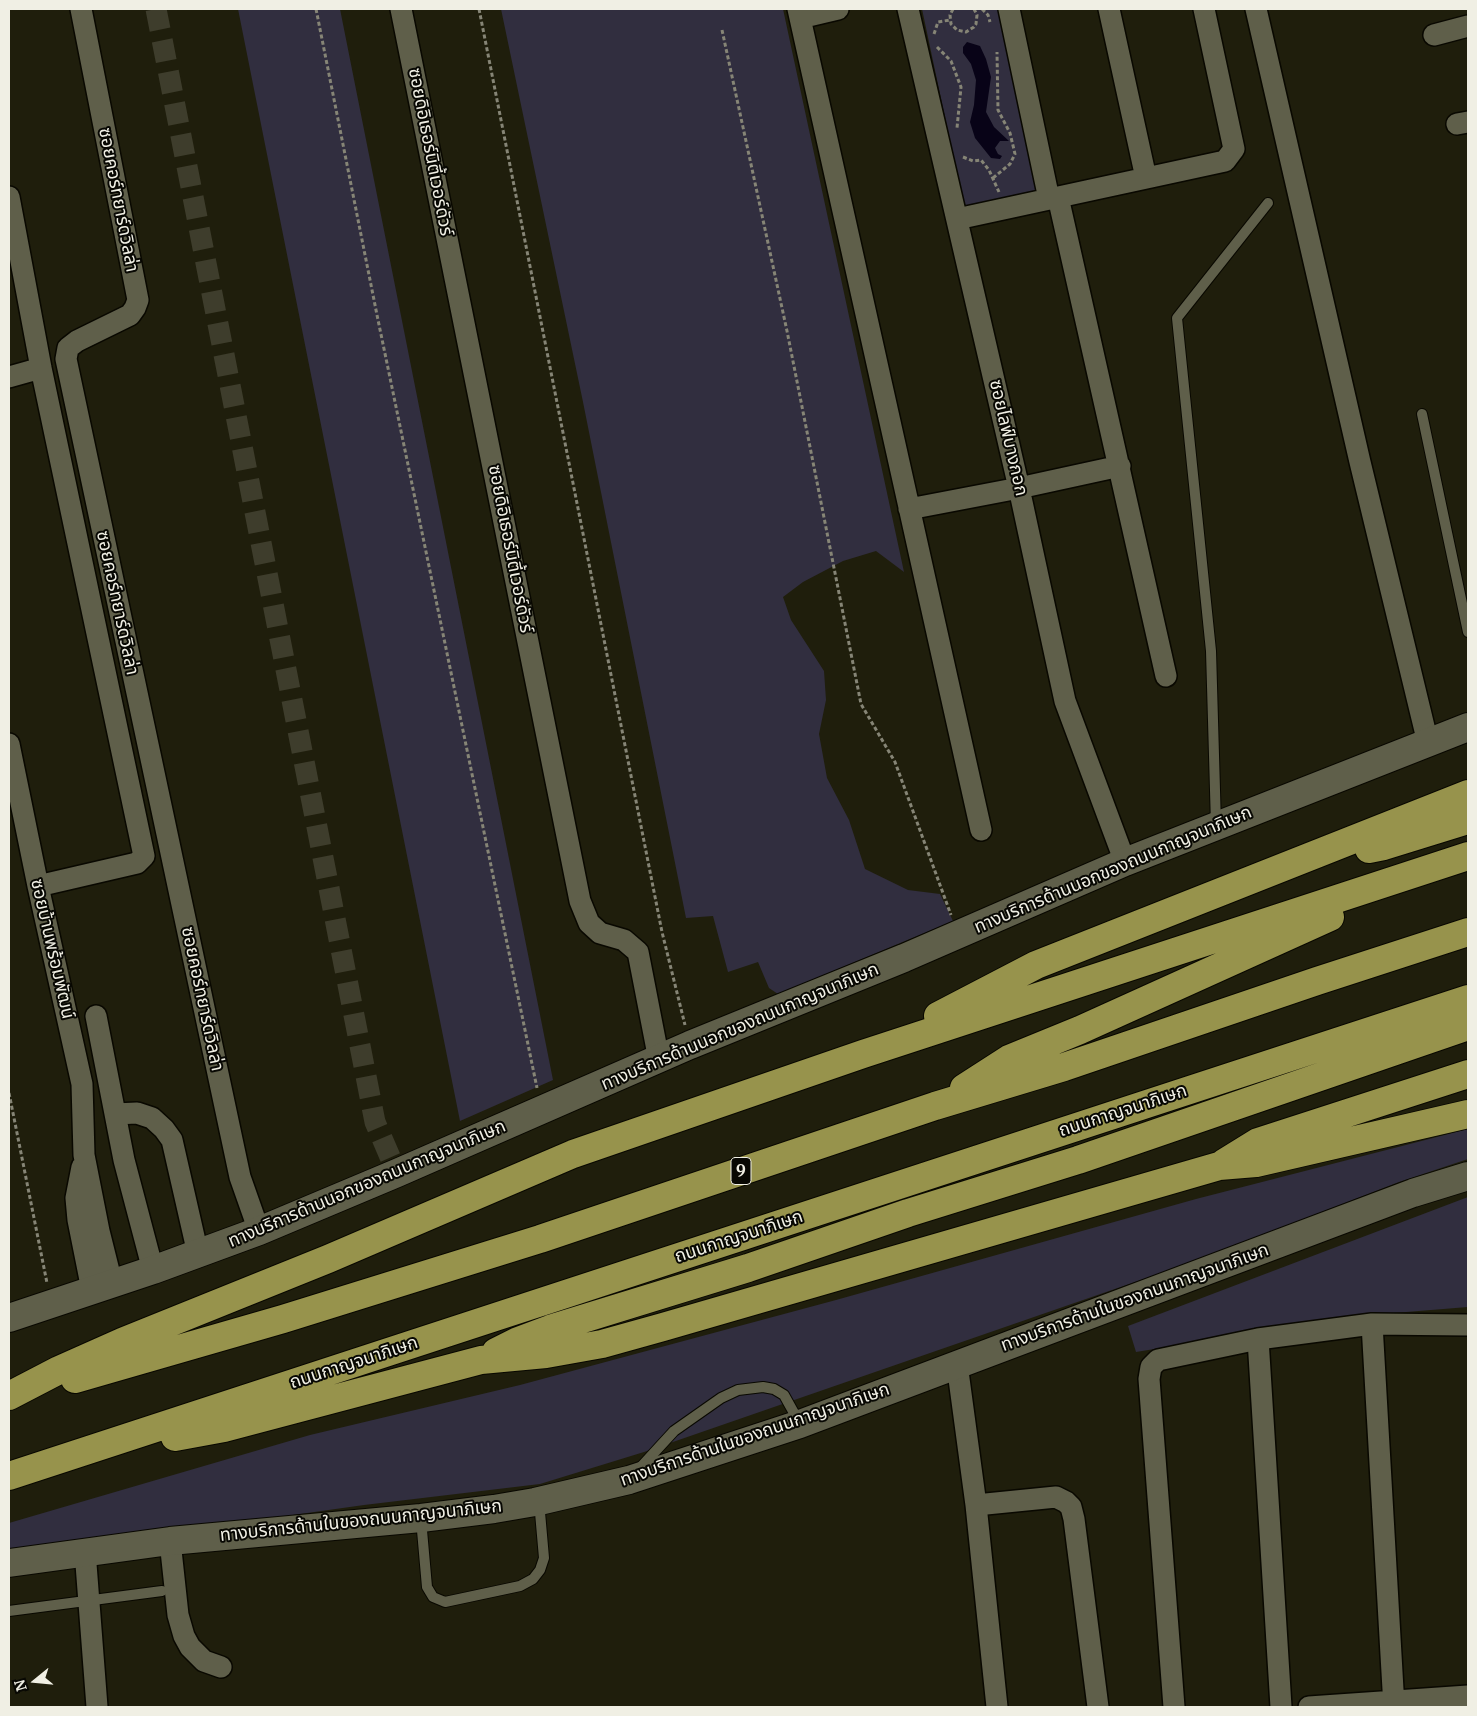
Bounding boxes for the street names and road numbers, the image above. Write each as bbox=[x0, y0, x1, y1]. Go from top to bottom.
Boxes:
street label: ซอยดิอิเธอร์นิตี้เวอร์ดัวร์ bbox=[403, 66, 457, 238]
street label: ซอยคอร์ทยาร์ดวิลล่า bbox=[93, 126, 143, 274]
street label: ซอยไลฟ์บางกอก bbox=[984, 378, 1032, 498]
street label: ซอยดิอิเธอร์นิตี้เวอร์ดัวร์ bbox=[483, 463, 537, 635]
street label: ซอยคอร์ทยาร์ดวิลล่า bbox=[91, 529, 143, 677]
street label: ทางบริการด้านนอกของถนนกาญจนาภิเษก bbox=[971, 802, 1255, 938]
street label: ซอยบ้านพร้อมพัฒน์ bbox=[25, 877, 79, 1021]
street label: ซอยคอร์ทยาร์ดวิลล่า bbox=[176, 925, 228, 1073]
street label: ทางบริการด้านนอกของถนนกาญจนาภิเษก bbox=[598, 959, 882, 1095]
street label: ถนนกาญจนาภิเษก bbox=[1056, 1080, 1190, 1142]
street label: ทางบริการด้านนอกของถนนกาญจนาภิเษก bbox=[225, 1116, 509, 1252]
road number: 9 bbox=[731, 1158, 751, 1184]
street label: ถนนกาญจนาภิเษก bbox=[672, 1206, 806, 1268]
street label: ทางบริการด้านในของถนนกาญจนาภิเษก bbox=[998, 1239, 1272, 1357]
street label: ถนนกาญจนาภิเษก bbox=[287, 1332, 421, 1394]
street label: ทางบริการด้านในของถนนกาญจนาภิเษก bbox=[617, 1379, 893, 1491]
street label: ทางบริการด้านในของถนนกาญจนาภิเษก bbox=[219, 1495, 503, 1547]

